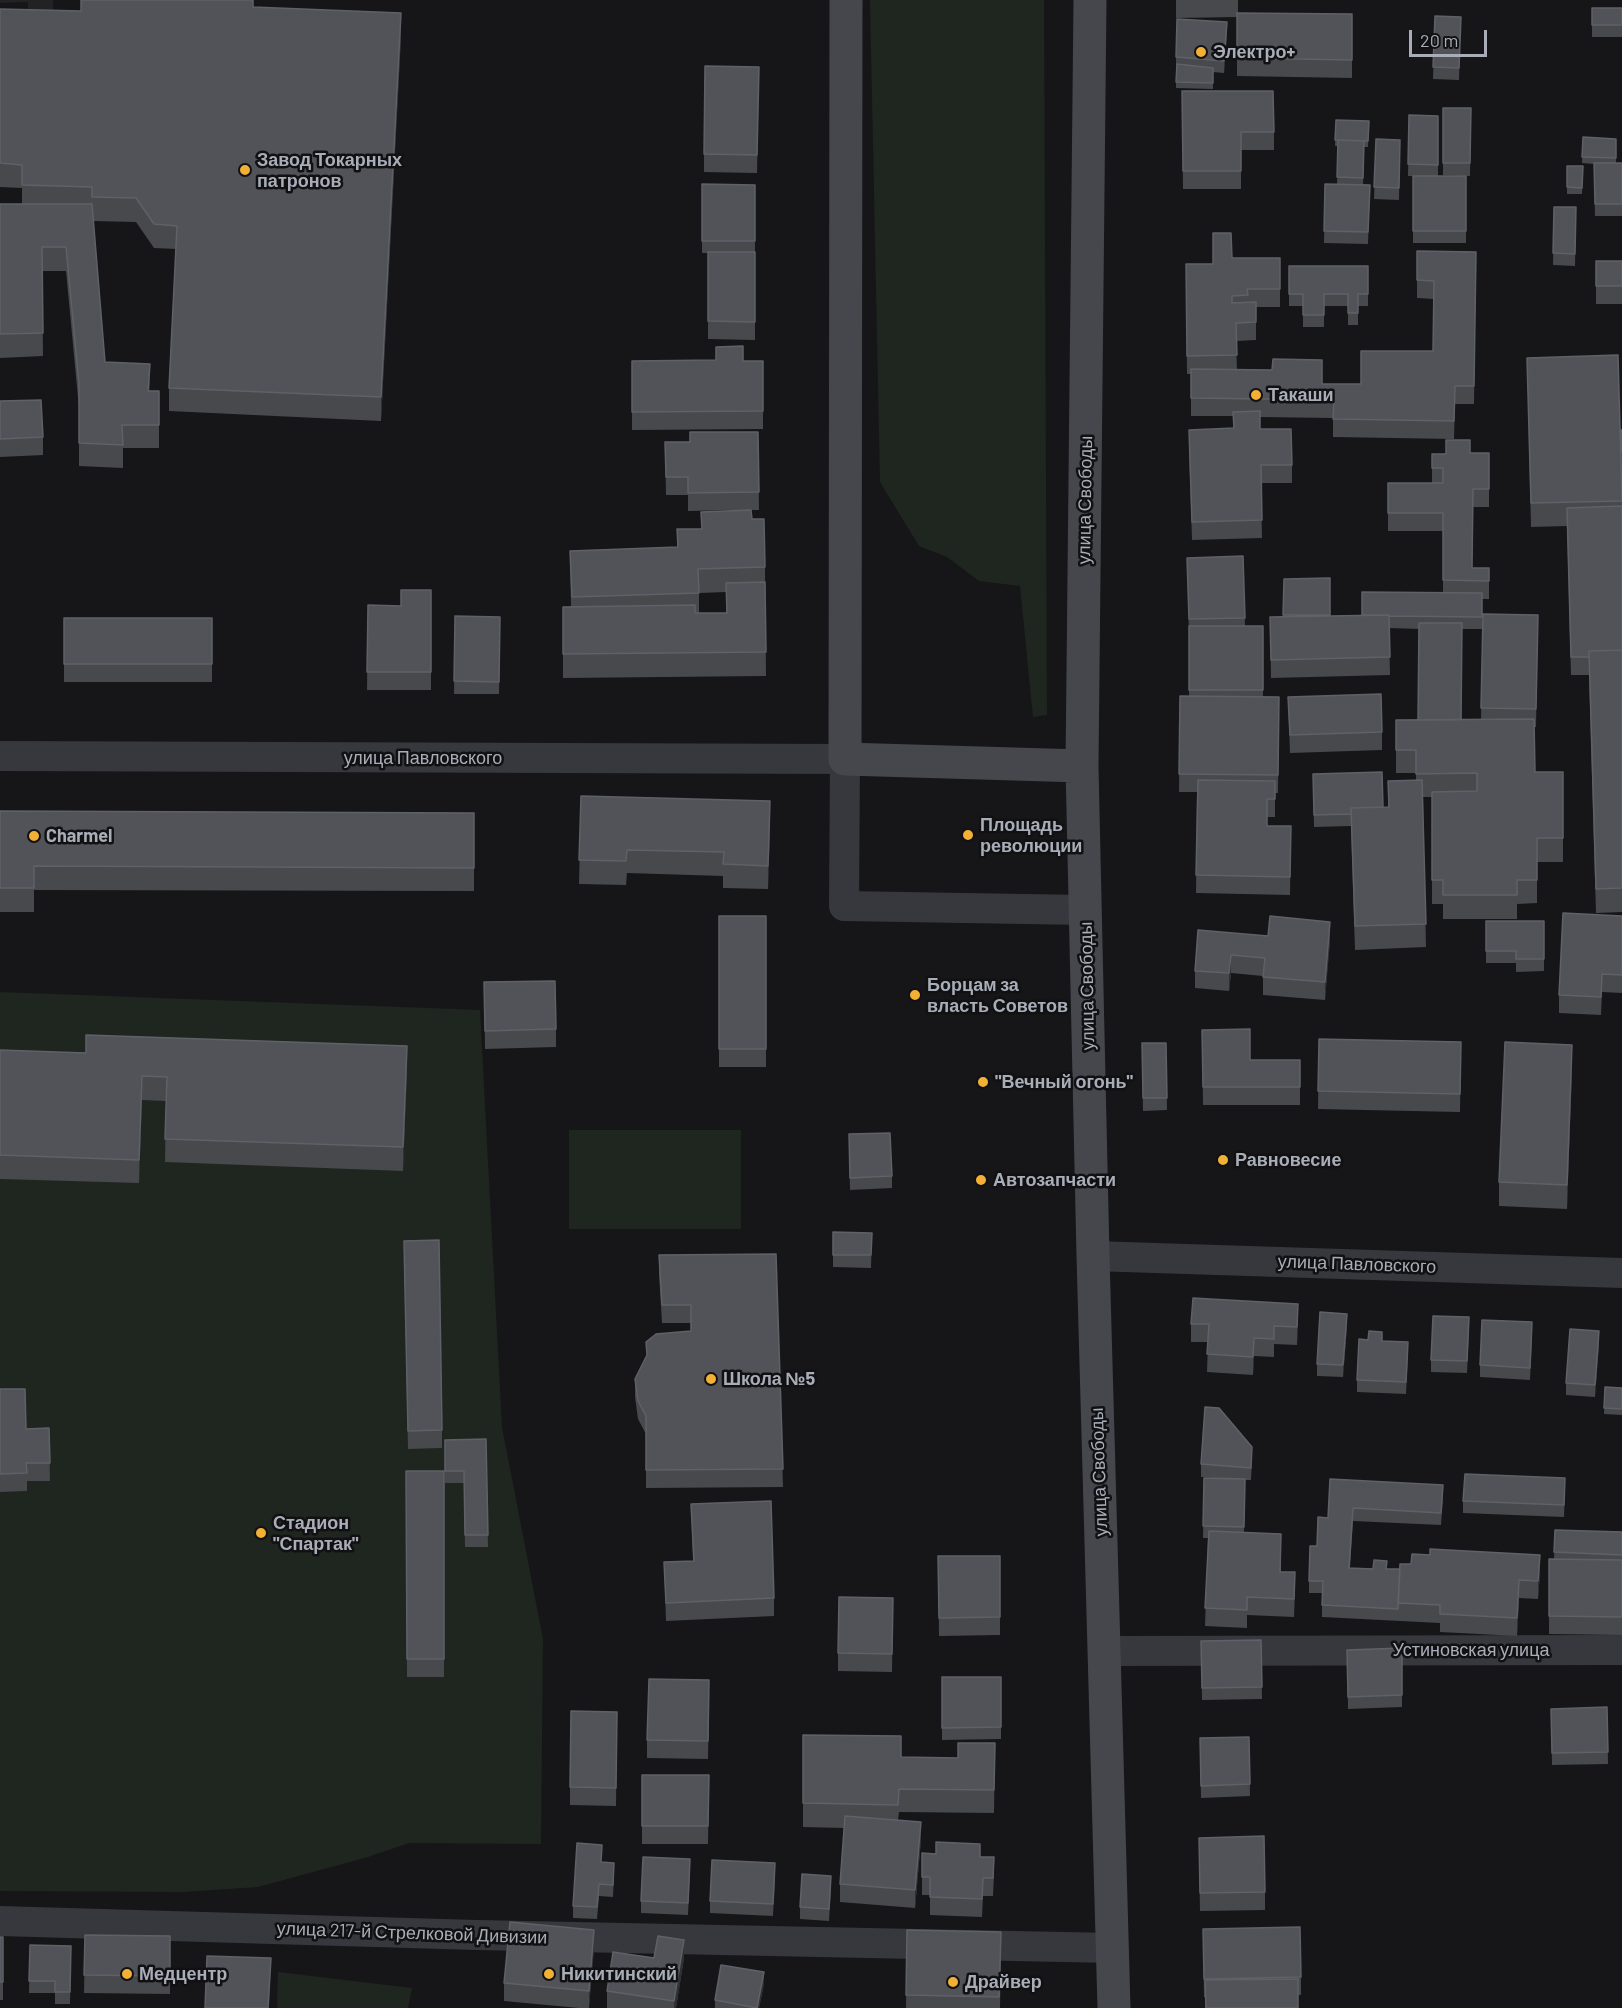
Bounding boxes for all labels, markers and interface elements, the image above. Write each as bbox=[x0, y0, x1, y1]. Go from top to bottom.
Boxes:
scale bar bbox=[1412, 18, 1490, 56]
text: 20 m bbox=[1420, 29, 1458, 51]
place label: Электро+ bbox=[1213, 41, 1295, 63]
marker: Электро+ bbox=[1194, 45, 1208, 59]
place label: Завод Токарных патронов bbox=[257, 149, 402, 192]
marker: Завод Токарных патронов bbox=[238, 163, 252, 177]
place label: Такаши bbox=[1268, 384, 1334, 406]
marker: Такаши bbox=[1249, 388, 1263, 402]
street label: улица Свободы bbox=[1073, 435, 1097, 565]
street label: улица Павловского bbox=[344, 747, 502, 769]
place label: Площадь революции bbox=[980, 814, 1082, 856]
place label: Charmel bbox=[46, 825, 112, 847]
marker: Площадь революции bbox=[961, 828, 975, 842]
marker: Charmel bbox=[27, 829, 41, 843]
street label: улица Свободы bbox=[1075, 921, 1099, 1051]
place label: Борцам за власть Советов bbox=[927, 974, 1068, 1016]
marker: Борцам за власть Советов bbox=[908, 988, 922, 1002]
place label: "Вечный огонь" bbox=[995, 1071, 1133, 1093]
marker: "Вечный огонь" bbox=[976, 1075, 990, 1089]
place label: Равновесие bbox=[1235, 1149, 1341, 1171]
marker: Равновесие bbox=[1216, 1153, 1230, 1167]
place label: Автозапчасти bbox=[993, 1169, 1116, 1191]
marker: Автозапчасти bbox=[974, 1173, 988, 1187]
street label: улица Павловского bbox=[1277, 1250, 1437, 1278]
place label: Школа №5 bbox=[723, 1368, 815, 1390]
marker: Школа №5 bbox=[704, 1372, 718, 1386]
street label: улица Свободы bbox=[1086, 1407, 1112, 1537]
place label: Стадион "Спартак" bbox=[273, 1512, 358, 1555]
marker: Стадион "Спартак" bbox=[254, 1526, 268, 1540]
street label: Устиновская улица bbox=[1393, 1639, 1549, 1661]
street label: улица 217-й Стрелковой Дивизии bbox=[276, 1917, 548, 1949]
place label: Медцентр bbox=[139, 1963, 227, 1985]
place label: Никитинский bbox=[561, 1963, 677, 1985]
marker: Медцентр bbox=[120, 1967, 134, 1981]
marker: Никитинский bbox=[542, 1967, 556, 1981]
place label: Драйвер bbox=[965, 1971, 1042, 1993]
marker: Драйвер bbox=[946, 1975, 960, 1989]

